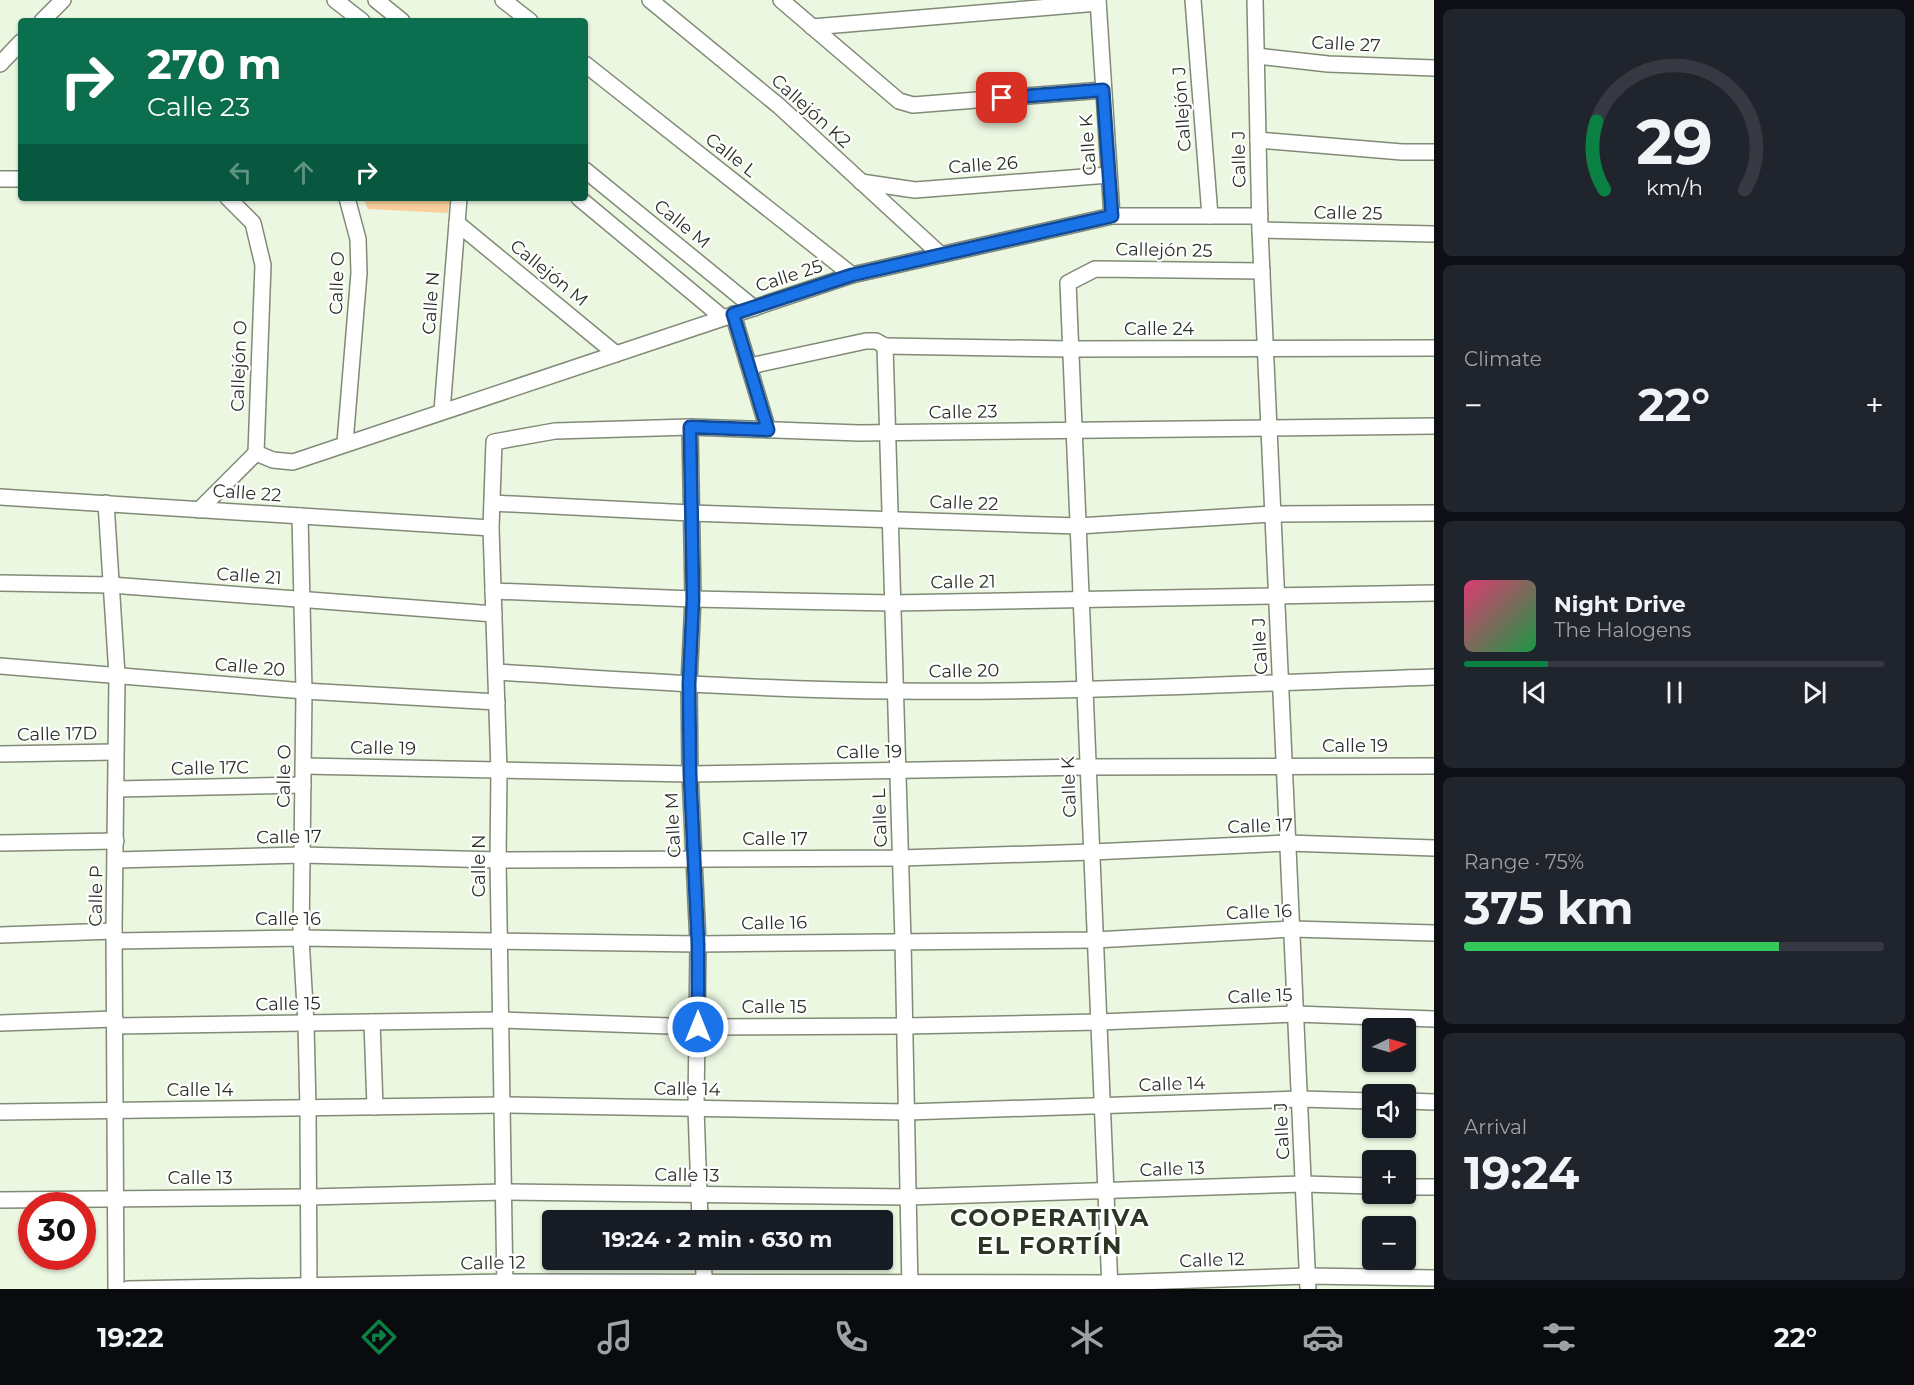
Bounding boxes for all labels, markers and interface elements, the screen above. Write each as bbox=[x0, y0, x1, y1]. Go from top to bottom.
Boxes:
street label: Calle 27 bbox=[1311, 31, 1381, 57]
text: 270 m bbox=[147, 38, 281, 90]
icon: right bbox=[48, 42, 126, 120]
street label: Callejón J bbox=[1168, 65, 1196, 153]
street label: Callejón K2 bbox=[767, 69, 855, 153]
pin bbox=[976, 72, 1027, 123]
icon: arrive bbox=[985, 81, 1018, 114]
text: Calle 23 bbox=[147, 90, 250, 123]
text: 29 bbox=[1636, 104, 1712, 180]
street label: Calle K bbox=[1075, 113, 1101, 176]
street label: Calle L bbox=[701, 128, 761, 182]
street label: Calle J bbox=[1227, 130, 1251, 188]
street label: Calle 26 bbox=[947, 152, 1019, 178]
icon: left bbox=[224, 156, 257, 189]
icon: ahead bbox=[287, 156, 320, 189]
icon: right bbox=[350, 156, 383, 189]
text: km/h bbox=[1645, 174, 1703, 200]
street label: Calle M bbox=[650, 195, 714, 253]
street label: Calle 25 bbox=[1313, 201, 1383, 225]
street label: Callejón M bbox=[506, 235, 592, 311]
street label: Callejón 25 bbox=[1115, 238, 1213, 262]
street label: Calle O bbox=[325, 251, 349, 315]
street label: Calle 25 bbox=[753, 255, 825, 297]
street label: Calle N bbox=[418, 271, 444, 335]
street label: Calle 24 bbox=[1124, 318, 1194, 340]
street label: Callejón O bbox=[226, 320, 252, 412]
text: Climate bbox=[1464, 347, 1542, 371]
text: 22° bbox=[1638, 377, 1710, 432]
text: − bbox=[1464, 385, 1483, 425]
text: + bbox=[1865, 385, 1884, 425]
street label: Calle 23 bbox=[928, 400, 998, 424]
street label: Calle 22 bbox=[212, 480, 282, 506]
street label: Calle 22 bbox=[929, 491, 999, 515]
street label: Calle 21 bbox=[216, 563, 282, 589]
street label: Calle 21 bbox=[930, 570, 996, 594]
text: Night Drive bbox=[1554, 591, 1686, 618]
street label: Calle J bbox=[1248, 617, 1272, 675]
text: The Halogens bbox=[1554, 618, 1691, 642]
street label: Calle 20 bbox=[214, 653, 286, 681]
street label: Calle 20 bbox=[929, 659, 999, 683]
icon: previous bbox=[1518, 676, 1551, 709]
icon: pause bbox=[1658, 676, 1691, 709]
icon: next bbox=[1798, 676, 1831, 709]
street label: Calle 17D bbox=[17, 722, 97, 746]
street label: Calle 19 bbox=[1322, 735, 1388, 757]
street label: Calle 19 bbox=[350, 736, 416, 760]
street label: Calle 19 bbox=[836, 740, 902, 764]
street label: Calle O bbox=[272, 744, 296, 808]
street label: Calle 17C bbox=[171, 756, 249, 780]
street label: Calle K bbox=[1057, 756, 1081, 818]
street label: Calle L bbox=[868, 788, 892, 848]
street label: Calle M bbox=[660, 792, 686, 858]
street label: Calle 17 bbox=[1227, 814, 1293, 838]
street label: Calle 17 bbox=[256, 825, 322, 849]
street label: Calle 17 bbox=[742, 828, 808, 850]
street label: Calle N bbox=[468, 834, 490, 898]
text: Range · 75% bbox=[1464, 850, 1584, 874]
street label: Calle P bbox=[84, 865, 108, 927]
text: 375 km bbox=[1464, 880, 1633, 935]
street label: Calle 16 bbox=[1226, 900, 1292, 924]
street label: Calle 16 bbox=[255, 908, 321, 930]
street label: Calle 16 bbox=[741, 911, 807, 935]
street label: Calle 15 bbox=[1227, 984, 1293, 1008]
street label: Calle 15 bbox=[255, 992, 321, 1016]
position arrow bbox=[666, 995, 730, 1059]
street label: Calle 15 bbox=[741, 996, 807, 1018]
north arrow bbox=[1362, 1018, 1416, 1072]
map controls bbox=[1362, 1018, 1416, 1270]
street label: Calle 14 bbox=[1138, 1072, 1206, 1096]
street label: Calle 14 bbox=[653, 1077, 721, 1101]
street label: Calle 14 bbox=[167, 1079, 234, 1101]
button: sound bbox=[1362, 1084, 1416, 1138]
street label: Calle J bbox=[1270, 1102, 1294, 1160]
text: Arrival bbox=[1464, 1115, 1527, 1139]
text: 19:24 bbox=[1464, 1145, 1579, 1200]
button: + bbox=[1362, 1150, 1416, 1204]
street label: Calle 13 bbox=[1139, 1157, 1205, 1181]
street label: Calle 13 bbox=[654, 1163, 720, 1187]
street label: Calle 13 bbox=[167, 1167, 233, 1189]
speed limit sign: 30 bbox=[18, 1192, 96, 1270]
district label: COOPERATIVA EL FORTÍN bbox=[950, 1203, 1150, 1260]
button: − bbox=[1362, 1216, 1416, 1270]
text: 19:24 · 2 min · 630 m bbox=[603, 1226, 832, 1253]
street label: Calle 12 bbox=[1179, 1248, 1245, 1272]
street label: Calle 12 bbox=[460, 1251, 526, 1275]
icon: directions bbox=[358, 1316, 400, 1358]
icon: music bbox=[594, 1316, 636, 1358]
icon: phone bbox=[830, 1316, 872, 1358]
icon: climate bbox=[1066, 1316, 1108, 1358]
icon: car bbox=[1302, 1316, 1344, 1358]
icon: filters bbox=[1538, 1316, 1580, 1358]
text: 19:22 bbox=[97, 1321, 164, 1354]
text: 22° bbox=[1774, 1321, 1817, 1354]

